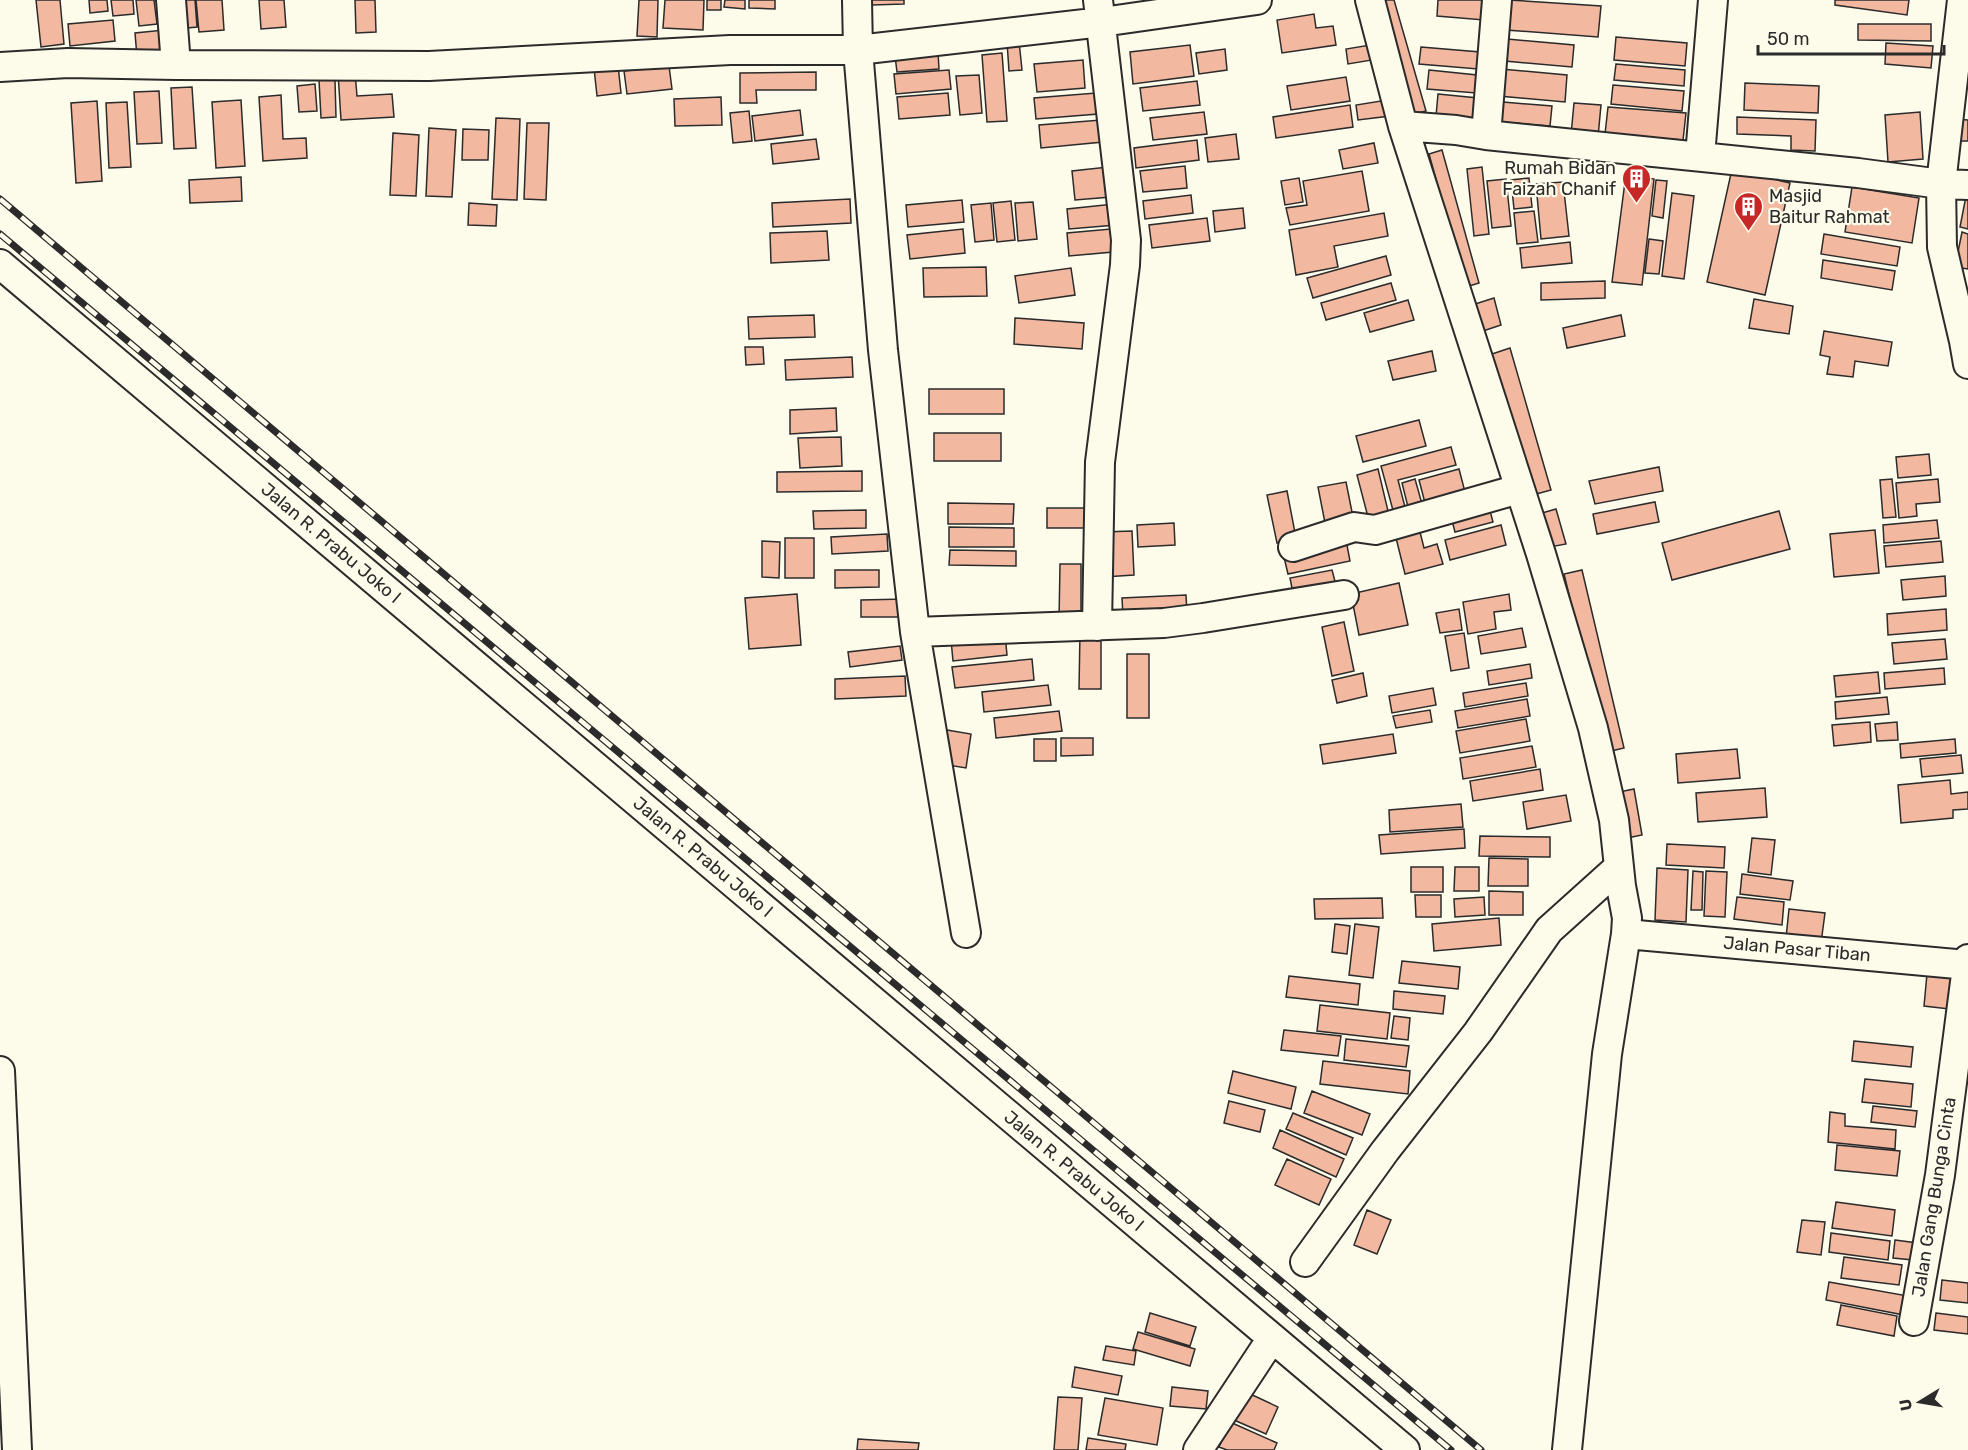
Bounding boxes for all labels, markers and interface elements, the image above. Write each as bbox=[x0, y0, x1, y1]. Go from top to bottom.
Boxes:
scale bar bbox=[1758, 18, 1944, 56]
text: 50 m bbox=[1767, 28, 1810, 50]
place label: Rumah Bidan Faizah Chanif bbox=[1502, 157, 1616, 200]
building icon: Rumah Bidan Faizah Chanif bbox=[1621, 162, 1653, 204]
place label: Masjid Baitur Rahmat bbox=[1769, 185, 1890, 228]
building icon: Masjid Baitur Rahmat bbox=[1732, 190, 1764, 232]
street label: Jalan R. Prabu Joko I bbox=[257, 478, 405, 608]
street label: Jalan R. Prabu Joko I bbox=[629, 792, 777, 922]
street label: Jalan Pasar Tiban bbox=[1722, 932, 1872, 966]
street label: Jalan Gang Bunga Cinta bbox=[1907, 1095, 1961, 1299]
street label: Jalan R. Prabu Joko I bbox=[1000, 1106, 1148, 1236]
north arrow bbox=[1890, 1372, 1950, 1432]
text: U bbox=[1895, 1397, 1916, 1412]

